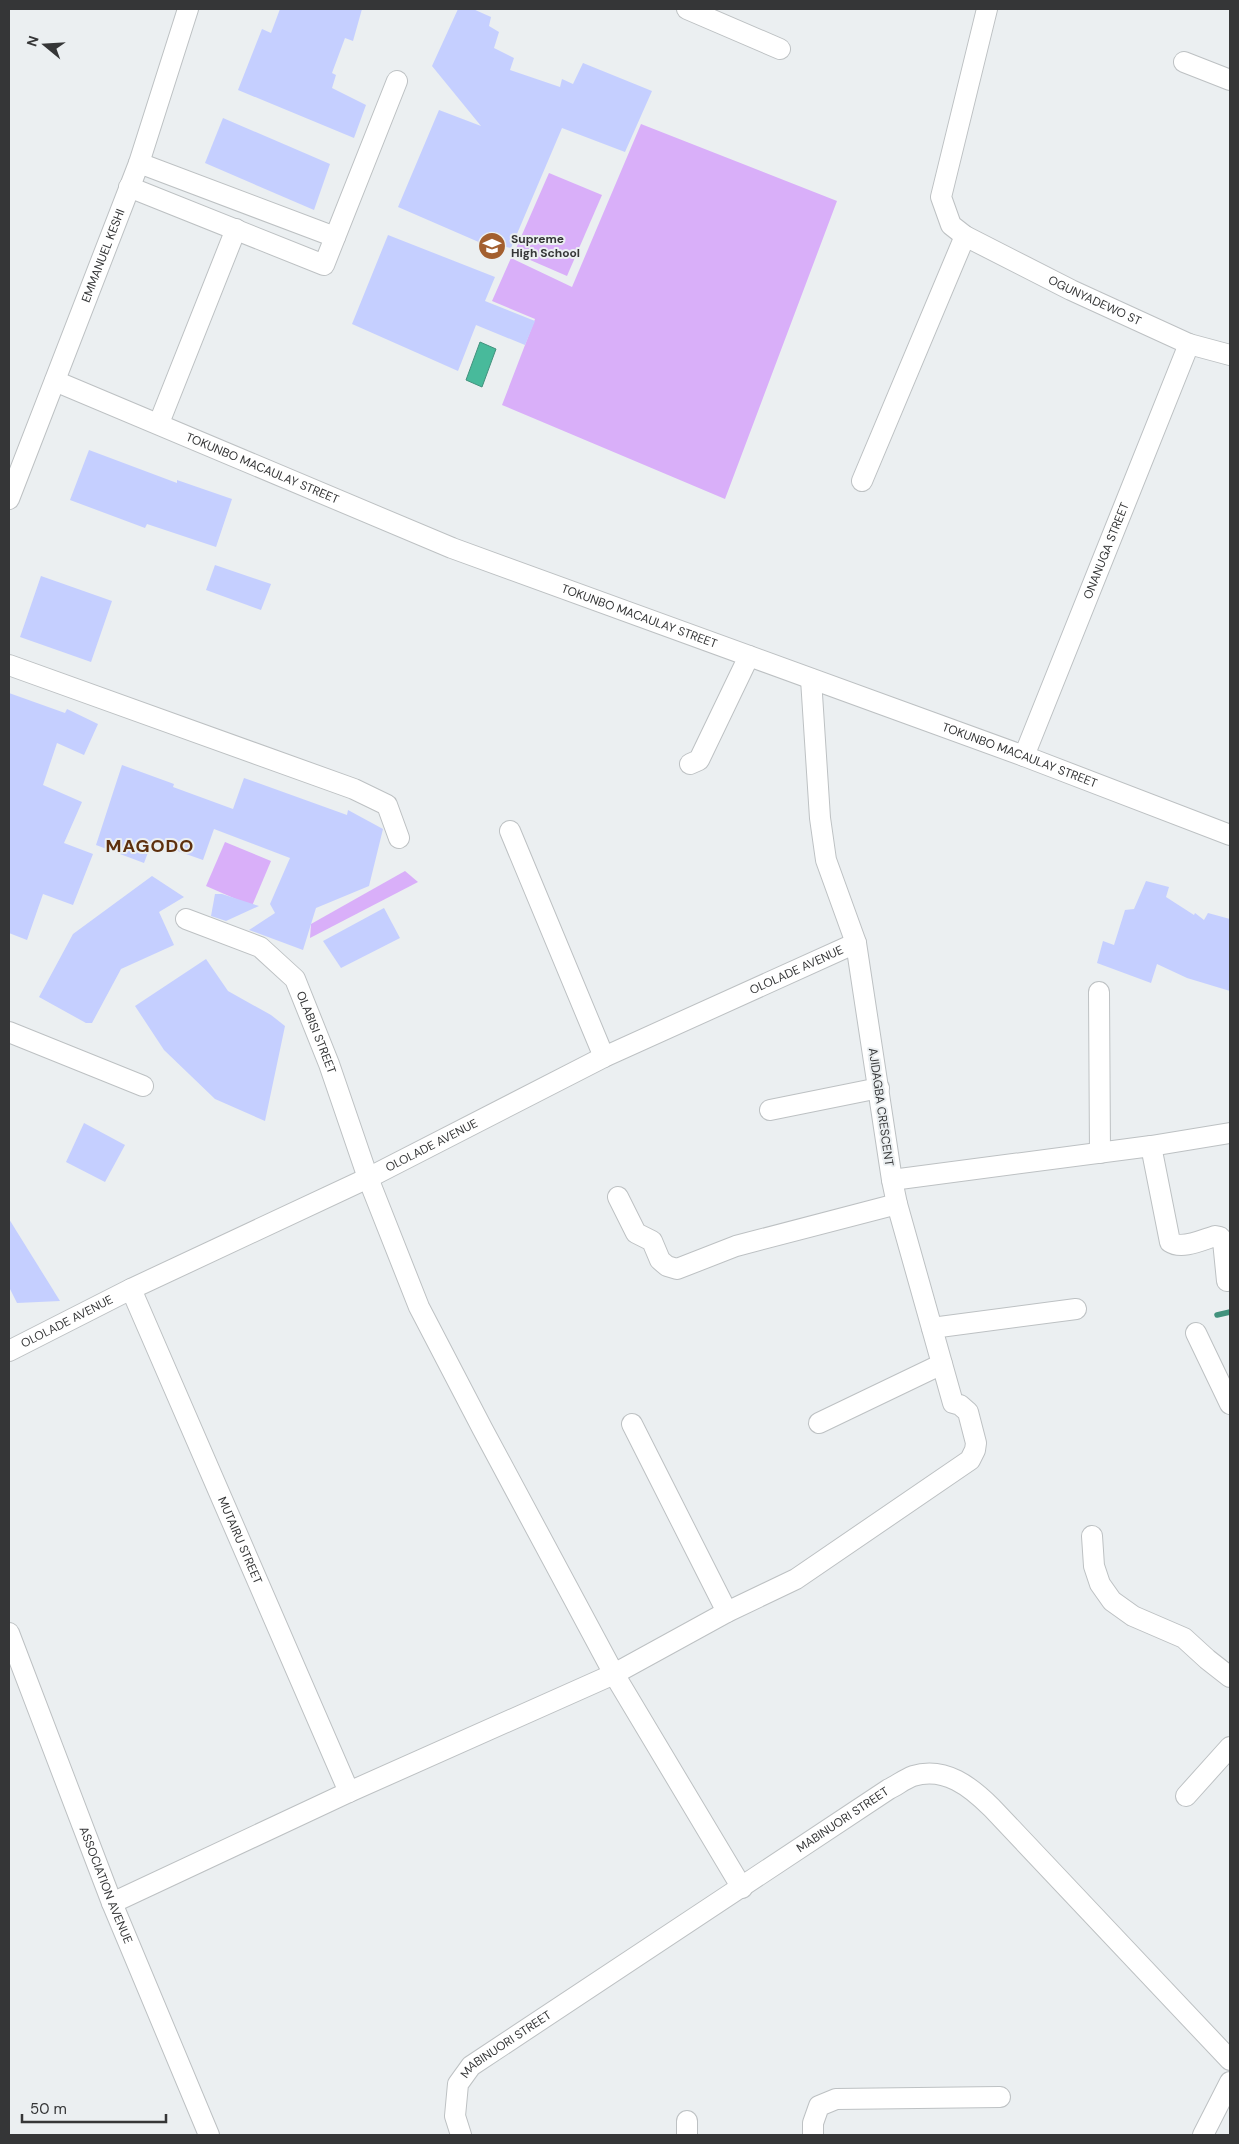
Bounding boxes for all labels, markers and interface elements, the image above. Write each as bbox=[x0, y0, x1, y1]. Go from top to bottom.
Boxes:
north arrow bbox=[20, 20, 70, 70]
text: N bbox=[22, 33, 43, 49]
street label: EMMANUEL KESHI bbox=[78, 206, 129, 305]
school or university icon: Supreme High School bbox=[477, 231, 507, 261]
place label: Supreme High School bbox=[511, 231, 580, 261]
street label: OGUNYADEWO ST bbox=[1045, 272, 1144, 329]
street label: TOKUNBO MACAULAY STREET bbox=[183, 429, 342, 508]
street label: ONANUGA STREET bbox=[1080, 500, 1133, 602]
street label: TOKUNBO MACAULAY STREET bbox=[559, 580, 720, 652]
street label: TOKUNBO MACAULAY STREET bbox=[940, 719, 1100, 791]
district label: MAGODO bbox=[106, 834, 194, 858]
street label: OLOLADE AVENUE bbox=[747, 942, 846, 998]
street label: OLABISI STREET bbox=[293, 989, 340, 1076]
street label: AJIDAGBA CRESCENT bbox=[865, 1047, 897, 1167]
street label: OLOLADE AVENUE bbox=[383, 1115, 480, 1176]
street label: OLOLADE AVENUE bbox=[18, 1291, 116, 1352]
street label: MUTAIRU STREET bbox=[214, 1494, 266, 1587]
street label: MABINUORI STREET bbox=[793, 1783, 892, 1856]
street label: ASSOCIATION AVENUE bbox=[76, 1824, 136, 1946]
street label: MABINUORI STREET bbox=[457, 2007, 554, 2081]
scale bar bbox=[22, 2092, 166, 2124]
text: 50 m bbox=[30, 2099, 67, 2119]

